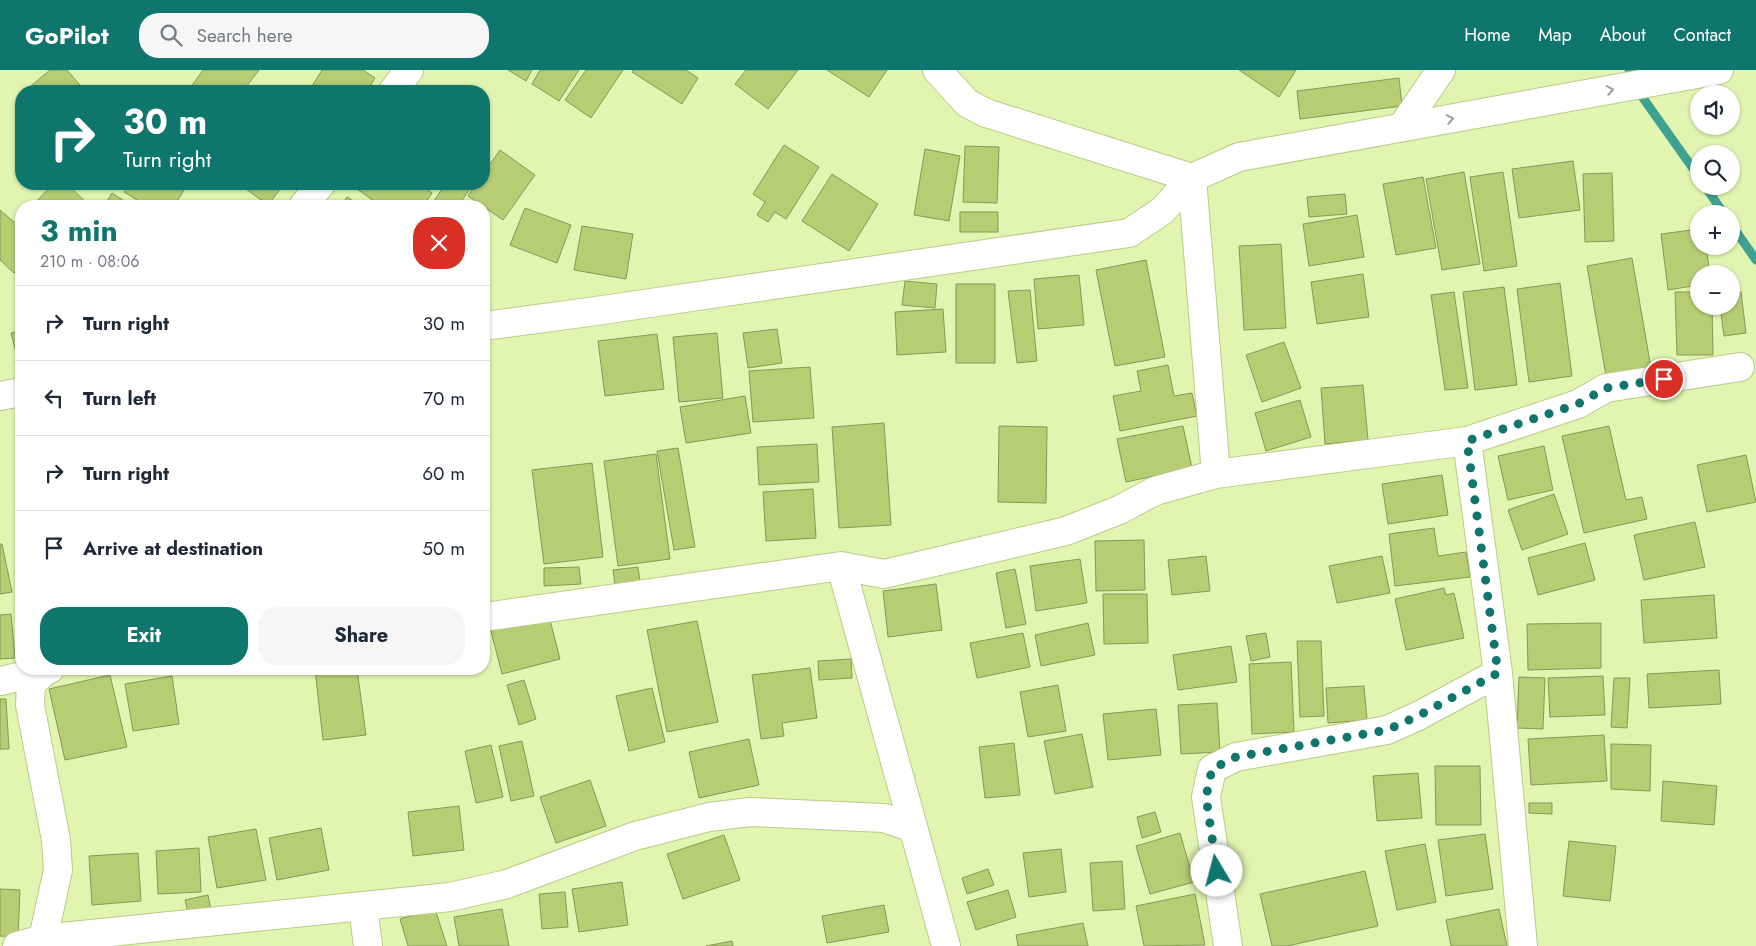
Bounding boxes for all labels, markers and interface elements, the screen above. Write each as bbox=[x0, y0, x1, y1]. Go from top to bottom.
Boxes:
search box bbox=[139, 13, 489, 58]
text: GoPilot bbox=[25, 18, 109, 53]
icon: search bbox=[157, 21, 185, 49]
text: Search here bbox=[197, 22, 293, 49]
text: Home bbox=[1464, 22, 1510, 48]
text: Map bbox=[1538, 22, 1572, 48]
text: About bbox=[1600, 22, 1645, 48]
text: Contact bbox=[1673, 22, 1731, 48]
map controls bbox=[1690, 85, 1740, 315]
button: sound bbox=[1690, 85, 1740, 135]
one-way arrow bbox=[1606, 86, 1615, 96]
text: 30 m bbox=[123, 97, 207, 147]
icon: right bbox=[40, 105, 105, 170]
one-way arrow bbox=[1446, 114, 1454, 124]
text: Turn right bbox=[123, 143, 211, 175]
button: search bbox=[1690, 145, 1740, 195]
button: + bbox=[1690, 205, 1740, 255]
text: 3 min bbox=[40, 209, 118, 252]
button: close bbox=[413, 217, 465, 269]
text: 210 m · 08:06 bbox=[40, 250, 140, 273]
button: − bbox=[1690, 265, 1740, 315]
icon: right bbox=[40, 309, 68, 337]
text: Turn right bbox=[83, 310, 169, 337]
text: 30 m bbox=[423, 310, 465, 337]
pin bbox=[1643, 358, 1685, 400]
icon: arrive bbox=[1650, 365, 1678, 393]
icon: left bbox=[40, 384, 68, 412]
text: Turn left bbox=[83, 385, 156, 412]
text: 70 m bbox=[423, 385, 465, 412]
icon: right bbox=[40, 459, 68, 487]
text: Turn right bbox=[83, 460, 169, 487]
text: 60 m bbox=[422, 460, 465, 487]
icon: arrive bbox=[40, 534, 68, 562]
text: Arrive at destination bbox=[83, 535, 263, 562]
text: 50 m bbox=[422, 535, 465, 562]
button: Exit bbox=[40, 607, 248, 665]
button: Share bbox=[258, 607, 465, 665]
position arrow bbox=[1190, 844, 1242, 896]

